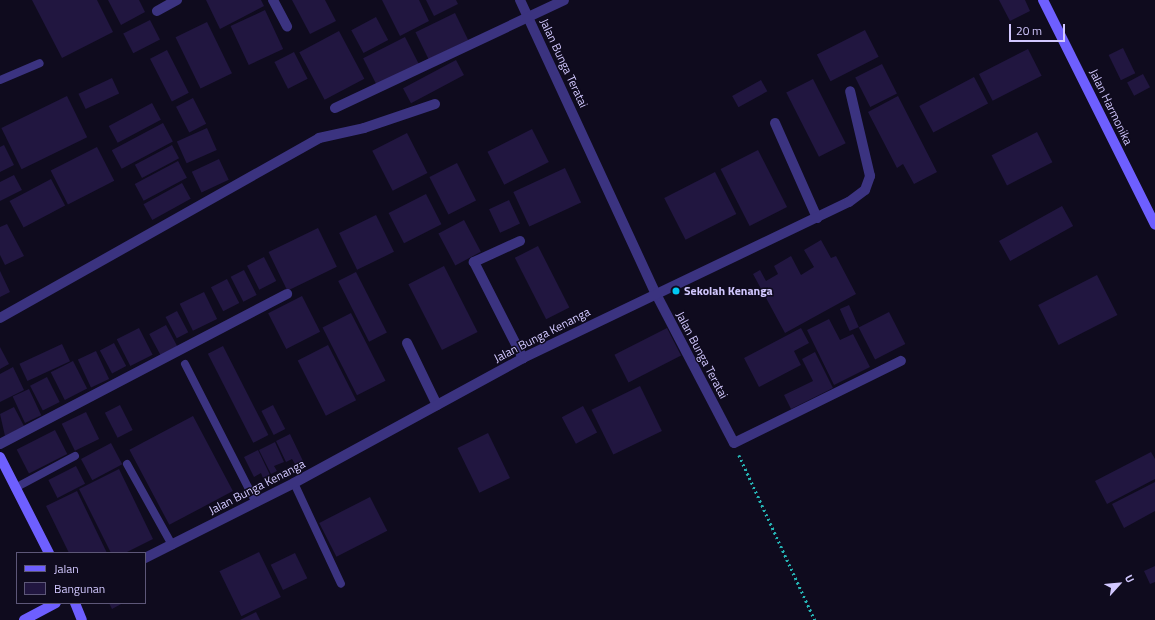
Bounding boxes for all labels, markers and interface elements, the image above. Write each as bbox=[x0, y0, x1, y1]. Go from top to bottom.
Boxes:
street label: Jalan Bunga Teratai bbox=[537, 16, 591, 110]
scale bar bbox=[1011, 16, 1067, 42]
text: 20 m bbox=[1016, 21, 1042, 40]
street label: Jalan Harmonika bbox=[1086, 67, 1136, 147]
place label: Sekolah Kenanga bbox=[684, 284, 773, 298]
marker: Sekolah Kenanga bbox=[671, 286, 681, 296]
street label: Jalan Bunga Kenanga bbox=[491, 304, 593, 366]
street label: Jalan Bunga Teratai bbox=[673, 309, 731, 401]
street label: Jalan Bunga Kenanga bbox=[206, 456, 308, 518]
legend bbox=[16, 552, 146, 604]
text: Jalan bbox=[54, 559, 79, 578]
north arrow bbox=[1099, 564, 1139, 604]
text: U bbox=[1121, 572, 1138, 585]
text: Bangunan bbox=[54, 579, 105, 598]

